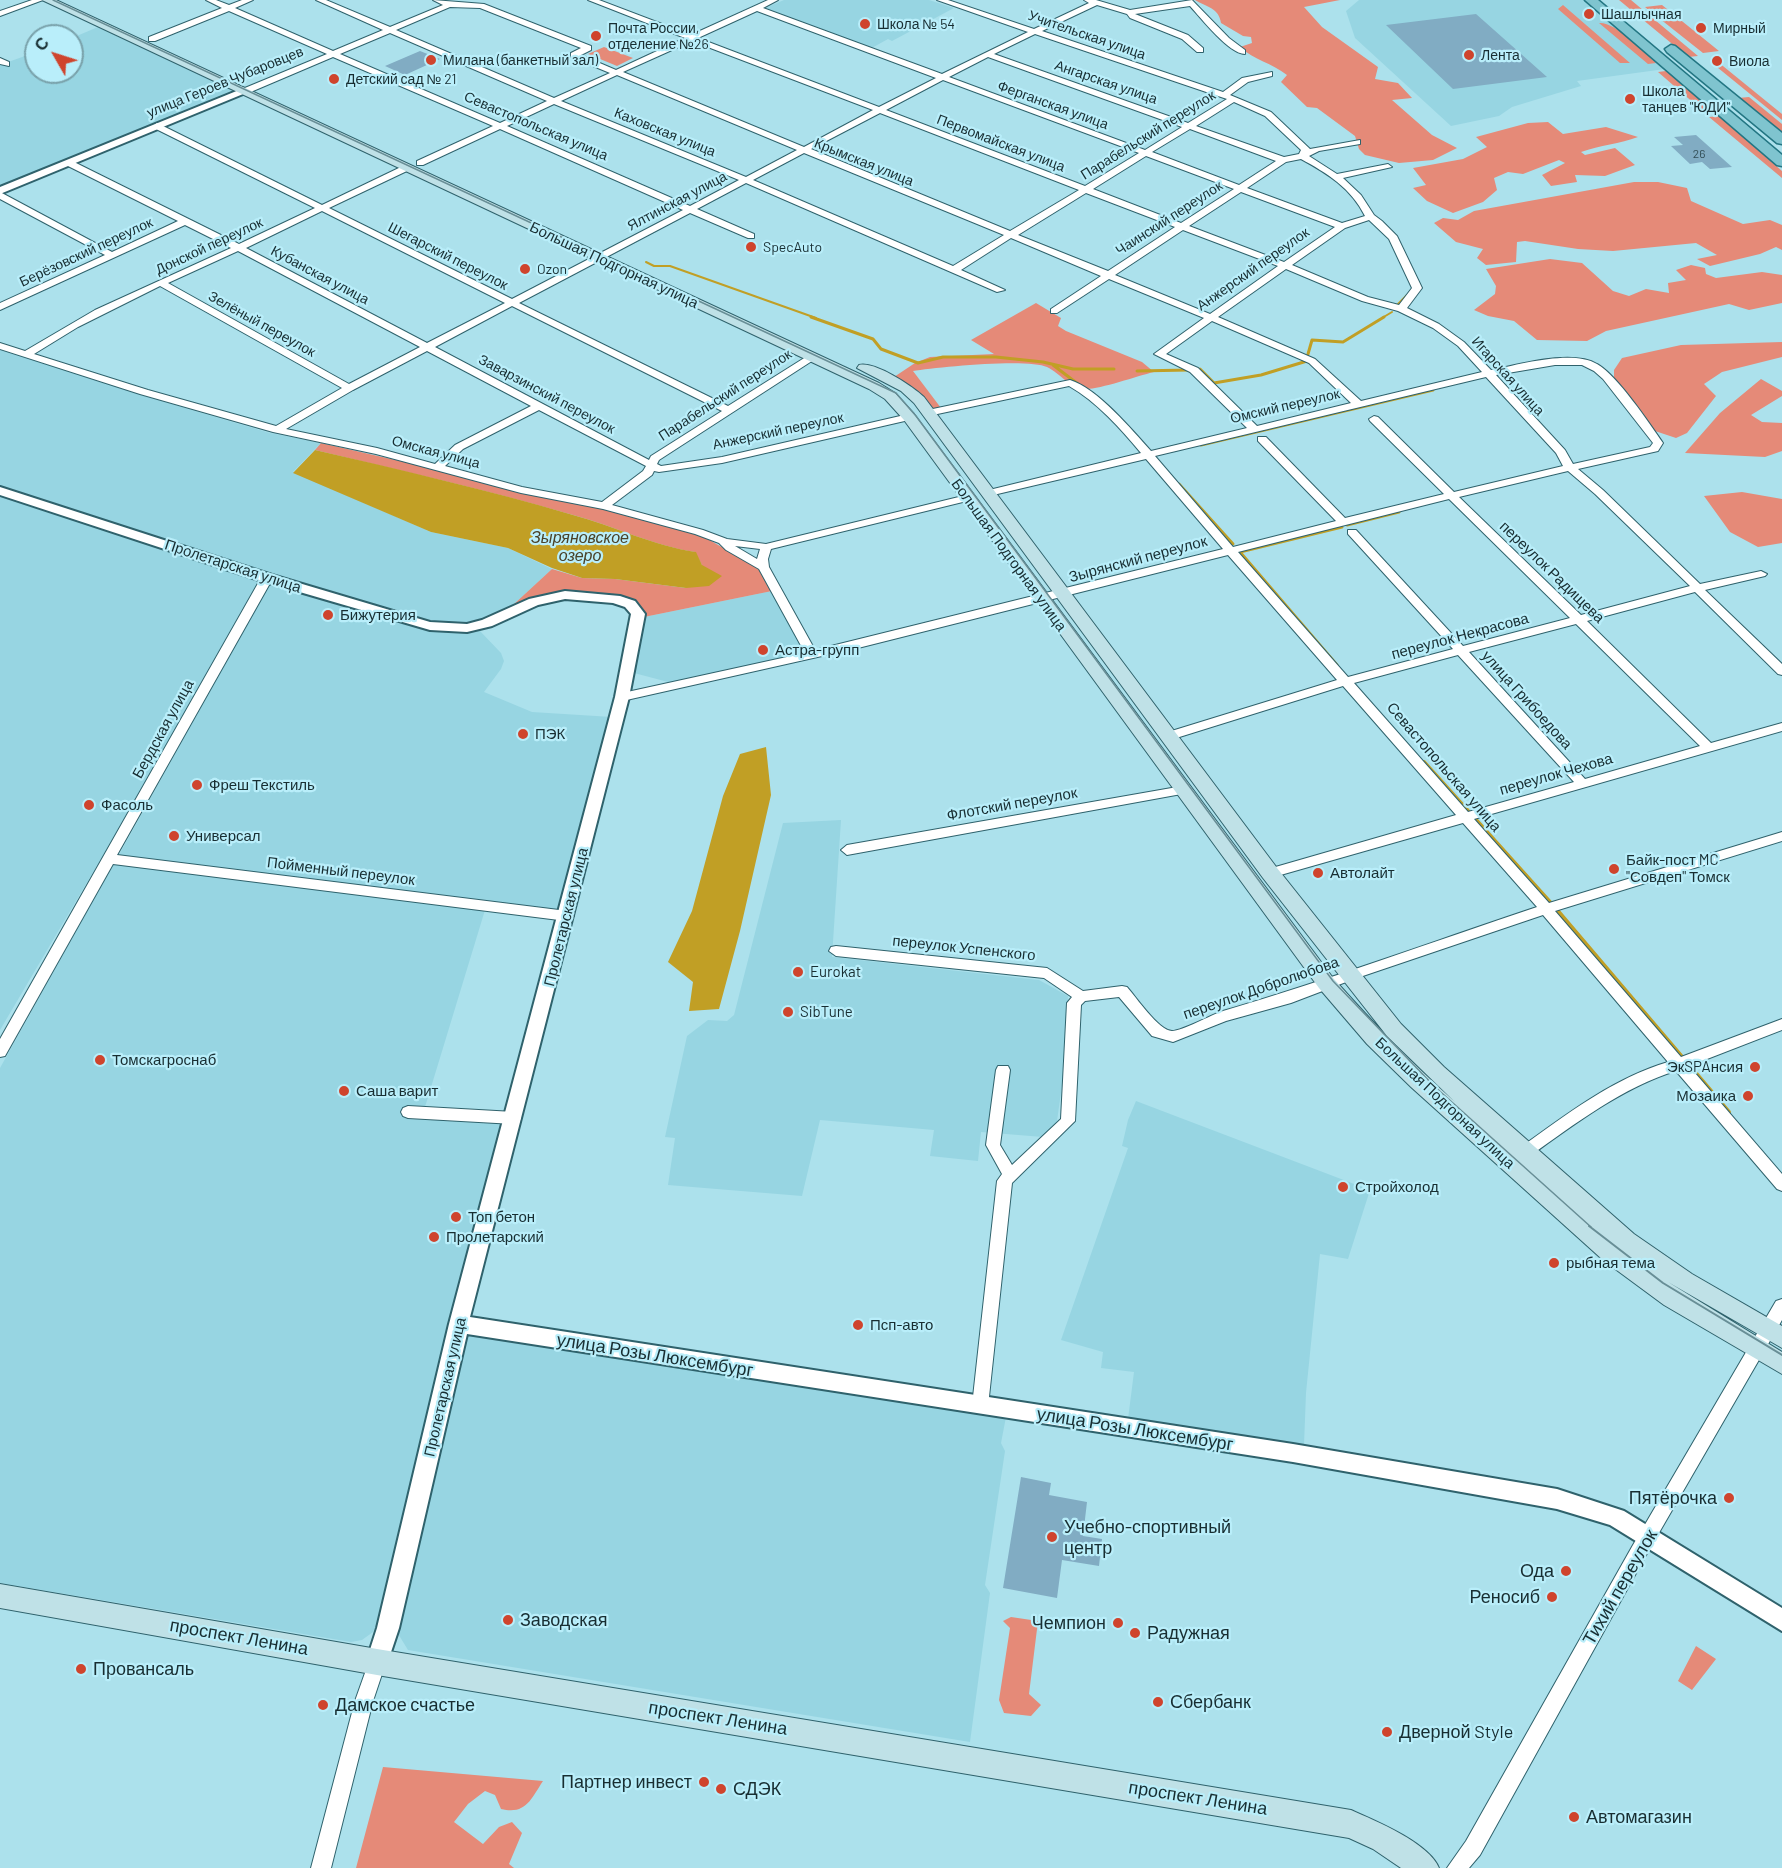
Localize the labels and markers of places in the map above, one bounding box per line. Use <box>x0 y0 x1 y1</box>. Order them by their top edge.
place label: Шашлычная <box>1601 6 1681 22</box>
marker: Шашлычная <box>1582 7 1596 21</box>
place label: Школа № 54 <box>877 16 955 32</box>
marker: Школа № 54 <box>858 17 872 31</box>
place label: Почта России, отделение №26 <box>608 20 709 52</box>
place label: Мирный <box>1713 20 1766 36</box>
marker: Мирный <box>1694 21 1708 35</box>
marker: Почта России, отделение №26 <box>589 29 603 43</box>
place label: Лента <box>1481 47 1520 63</box>
marker: Лента <box>1462 48 1476 62</box>
place label: Милана (банкетный зал) <box>443 52 598 68</box>
marker: Милана (банкетный зал) <box>424 53 438 67</box>
place label: Виола <box>1729 53 1770 69</box>
marker: Виола <box>1710 54 1724 68</box>
place label: Детский сад № 21 <box>346 71 456 87</box>
marker: Детский сад № 21 <box>327 72 341 86</box>
place label: Школа танцев "ЮДИ" <box>1642 83 1730 116</box>
marker: Школа танцев "ЮДИ" <box>1623 92 1637 106</box>
place label: SpecAuto <box>763 239 822 255</box>
marker: SpecAuto <box>744 240 758 254</box>
place label: Ozon <box>537 261 567 277</box>
marker: Ozon <box>518 262 532 276</box>
place label: Бижутерия <box>340 606 416 624</box>
marker: Бижутерия <box>321 608 335 622</box>
place label: Астра-групп <box>775 641 859 659</box>
marker: Астра-групп <box>756 643 770 657</box>
place label: ПЭК <box>535 725 565 743</box>
marker: ПЭК <box>516 727 530 741</box>
place label: Фреш Текстиль <box>209 776 315 794</box>
marker: Фреш Текстиль <box>190 778 204 792</box>
place label: Фасоль <box>101 796 153 814</box>
marker: Фасоль <box>82 798 96 812</box>
place label: Универсал <box>186 827 261 845</box>
marker: Универсал <box>167 829 181 843</box>
place label: Байк-пост MC "Совдеп" Томск <box>1626 851 1730 886</box>
marker: Байк-пост MC "Совдеп" Томск <box>1607 862 1621 876</box>
place label: Автолайт <box>1330 864 1395 882</box>
marker: Автолайт <box>1311 866 1325 880</box>
place label: Eurokat <box>810 963 861 981</box>
marker: Eurokat <box>791 965 805 979</box>
place label: SibTune <box>800 1003 853 1021</box>
marker: SibTune <box>781 1005 795 1019</box>
place label: Томскагроснаб <box>112 1051 216 1069</box>
marker: Томскагроснаб <box>93 1053 107 1067</box>
place label: ЭкSPAнсия <box>1667 1058 1743 1076</box>
marker: ЭкSPAнсия <box>1748 1060 1762 1074</box>
place label: Саша варит <box>356 1082 438 1100</box>
marker: Саша варит <box>337 1084 351 1098</box>
place label: Мозаика <box>1676 1087 1736 1105</box>
marker: Мозаика <box>1741 1089 1755 1103</box>
place label: Стройхолод <box>1355 1178 1439 1196</box>
marker: Стройхолод <box>1336 1180 1350 1194</box>
place label: Топ бетон <box>468 1208 535 1226</box>
marker: Топ бетон <box>449 1210 463 1224</box>
place label: Пролетарский <box>446 1228 544 1246</box>
marker: Пролетарский <box>427 1230 441 1244</box>
place label: рыбная тема <box>1566 1254 1655 1272</box>
marker: рыбная тема <box>1547 1256 1561 1270</box>
place label: Псп-авто <box>870 1316 933 1334</box>
marker: Псп-авто <box>851 1318 865 1332</box>
place label: Пятёрочка <box>1629 1487 1717 1509</box>
marker: Пятёрочка <box>1722 1491 1736 1505</box>
place label: Учебно-спортивный центр <box>1064 1516 1231 1558</box>
marker: Учебно-спортивный центр <box>1045 1530 1059 1544</box>
place label: Ода <box>1520 1560 1554 1582</box>
marker: Ода <box>1559 1564 1573 1578</box>
place label: Реносиб <box>1469 1586 1540 1608</box>
marker: Реносиб <box>1545 1590 1559 1604</box>
place label: Заводская <box>520 1609 607 1631</box>
place label: Чемпион <box>1032 1612 1106 1634</box>
marker: Заводская <box>501 1613 515 1627</box>
marker: Чемпион <box>1111 1616 1125 1630</box>
place label: Радужная <box>1147 1622 1230 1644</box>
marker: Радужная <box>1128 1626 1142 1640</box>
place label: Провансаль <box>93 1658 194 1680</box>
marker: Провансаль <box>74 1662 88 1676</box>
place label: Сбербанк <box>1170 1691 1251 1713</box>
place label: Дамское счастье <box>335 1694 475 1716</box>
marker: Сбербанк <box>1151 1695 1165 1709</box>
marker: Дамское счастье <box>316 1698 330 1712</box>
place label: Дверной Style <box>1399 1721 1513 1743</box>
marker: Дверной Style <box>1380 1725 1394 1739</box>
place label: Партнер инвест <box>561 1771 692 1793</box>
marker: Партнер инвест <box>697 1775 711 1789</box>
place label: СДЭК <box>733 1778 781 1800</box>
marker: СДЭК <box>714 1782 728 1796</box>
place label: Автомагазин <box>1586 1806 1692 1828</box>
marker: Автомагазин <box>1567 1810 1581 1824</box>

